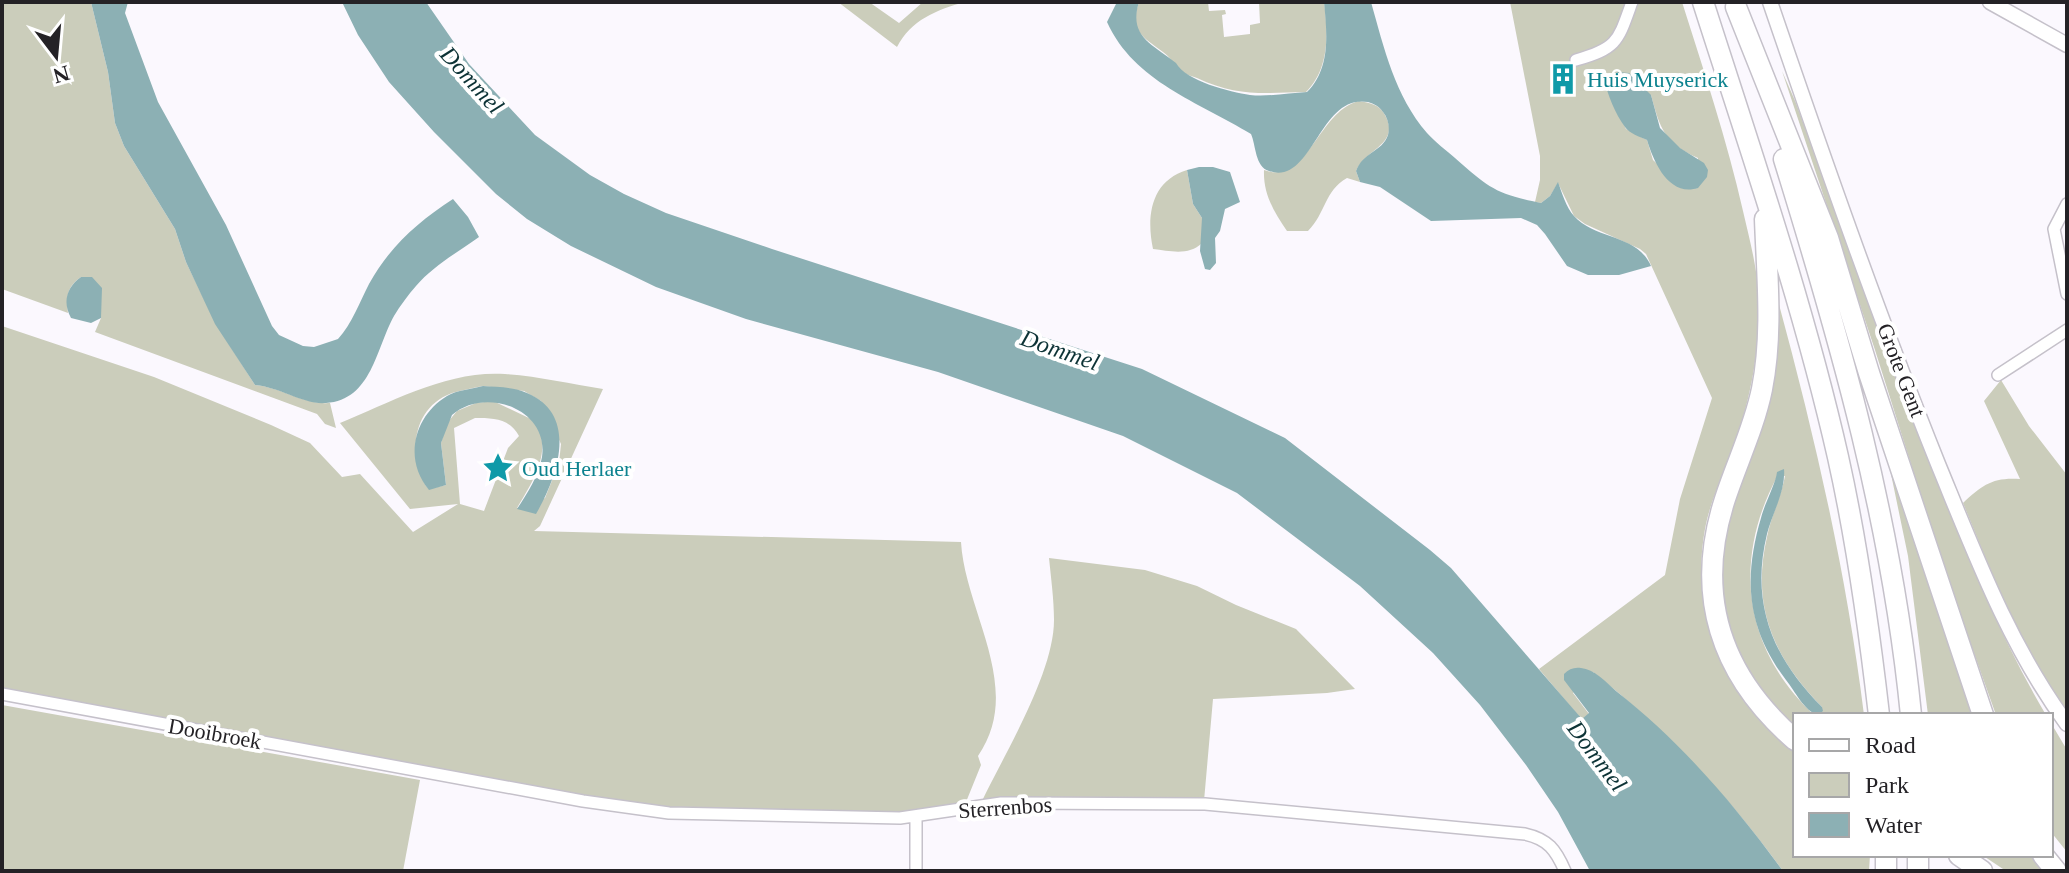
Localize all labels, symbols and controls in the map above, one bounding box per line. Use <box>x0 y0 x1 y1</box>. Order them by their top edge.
north arrow <box>16 16 96 96</box>
water label: Dommel <box>434 40 509 119</box>
text: N <box>50 61 72 89</box>
building icon: Huis Muyserick <box>1546 62 1580 96</box>
place label: Huis Muyserick <box>1587 67 1728 92</box>
street label: Grote Gent <box>1872 320 1931 421</box>
water label: Dommel <box>1016 324 1103 376</box>
place icon: Oud Herlaer <box>481 451 515 485</box>
place label: Oud Herlaer <box>522 456 632 481</box>
street label: Dooibroek <box>166 713 263 754</box>
legend <box>1793 713 2053 857</box>
water label: Dommel <box>1562 715 1632 797</box>
text: Road <box>1865 732 1916 758</box>
text: Park <box>1865 772 1909 798</box>
street label: Sterrenbos <box>957 792 1053 823</box>
text: Water <box>1865 812 1922 838</box>

